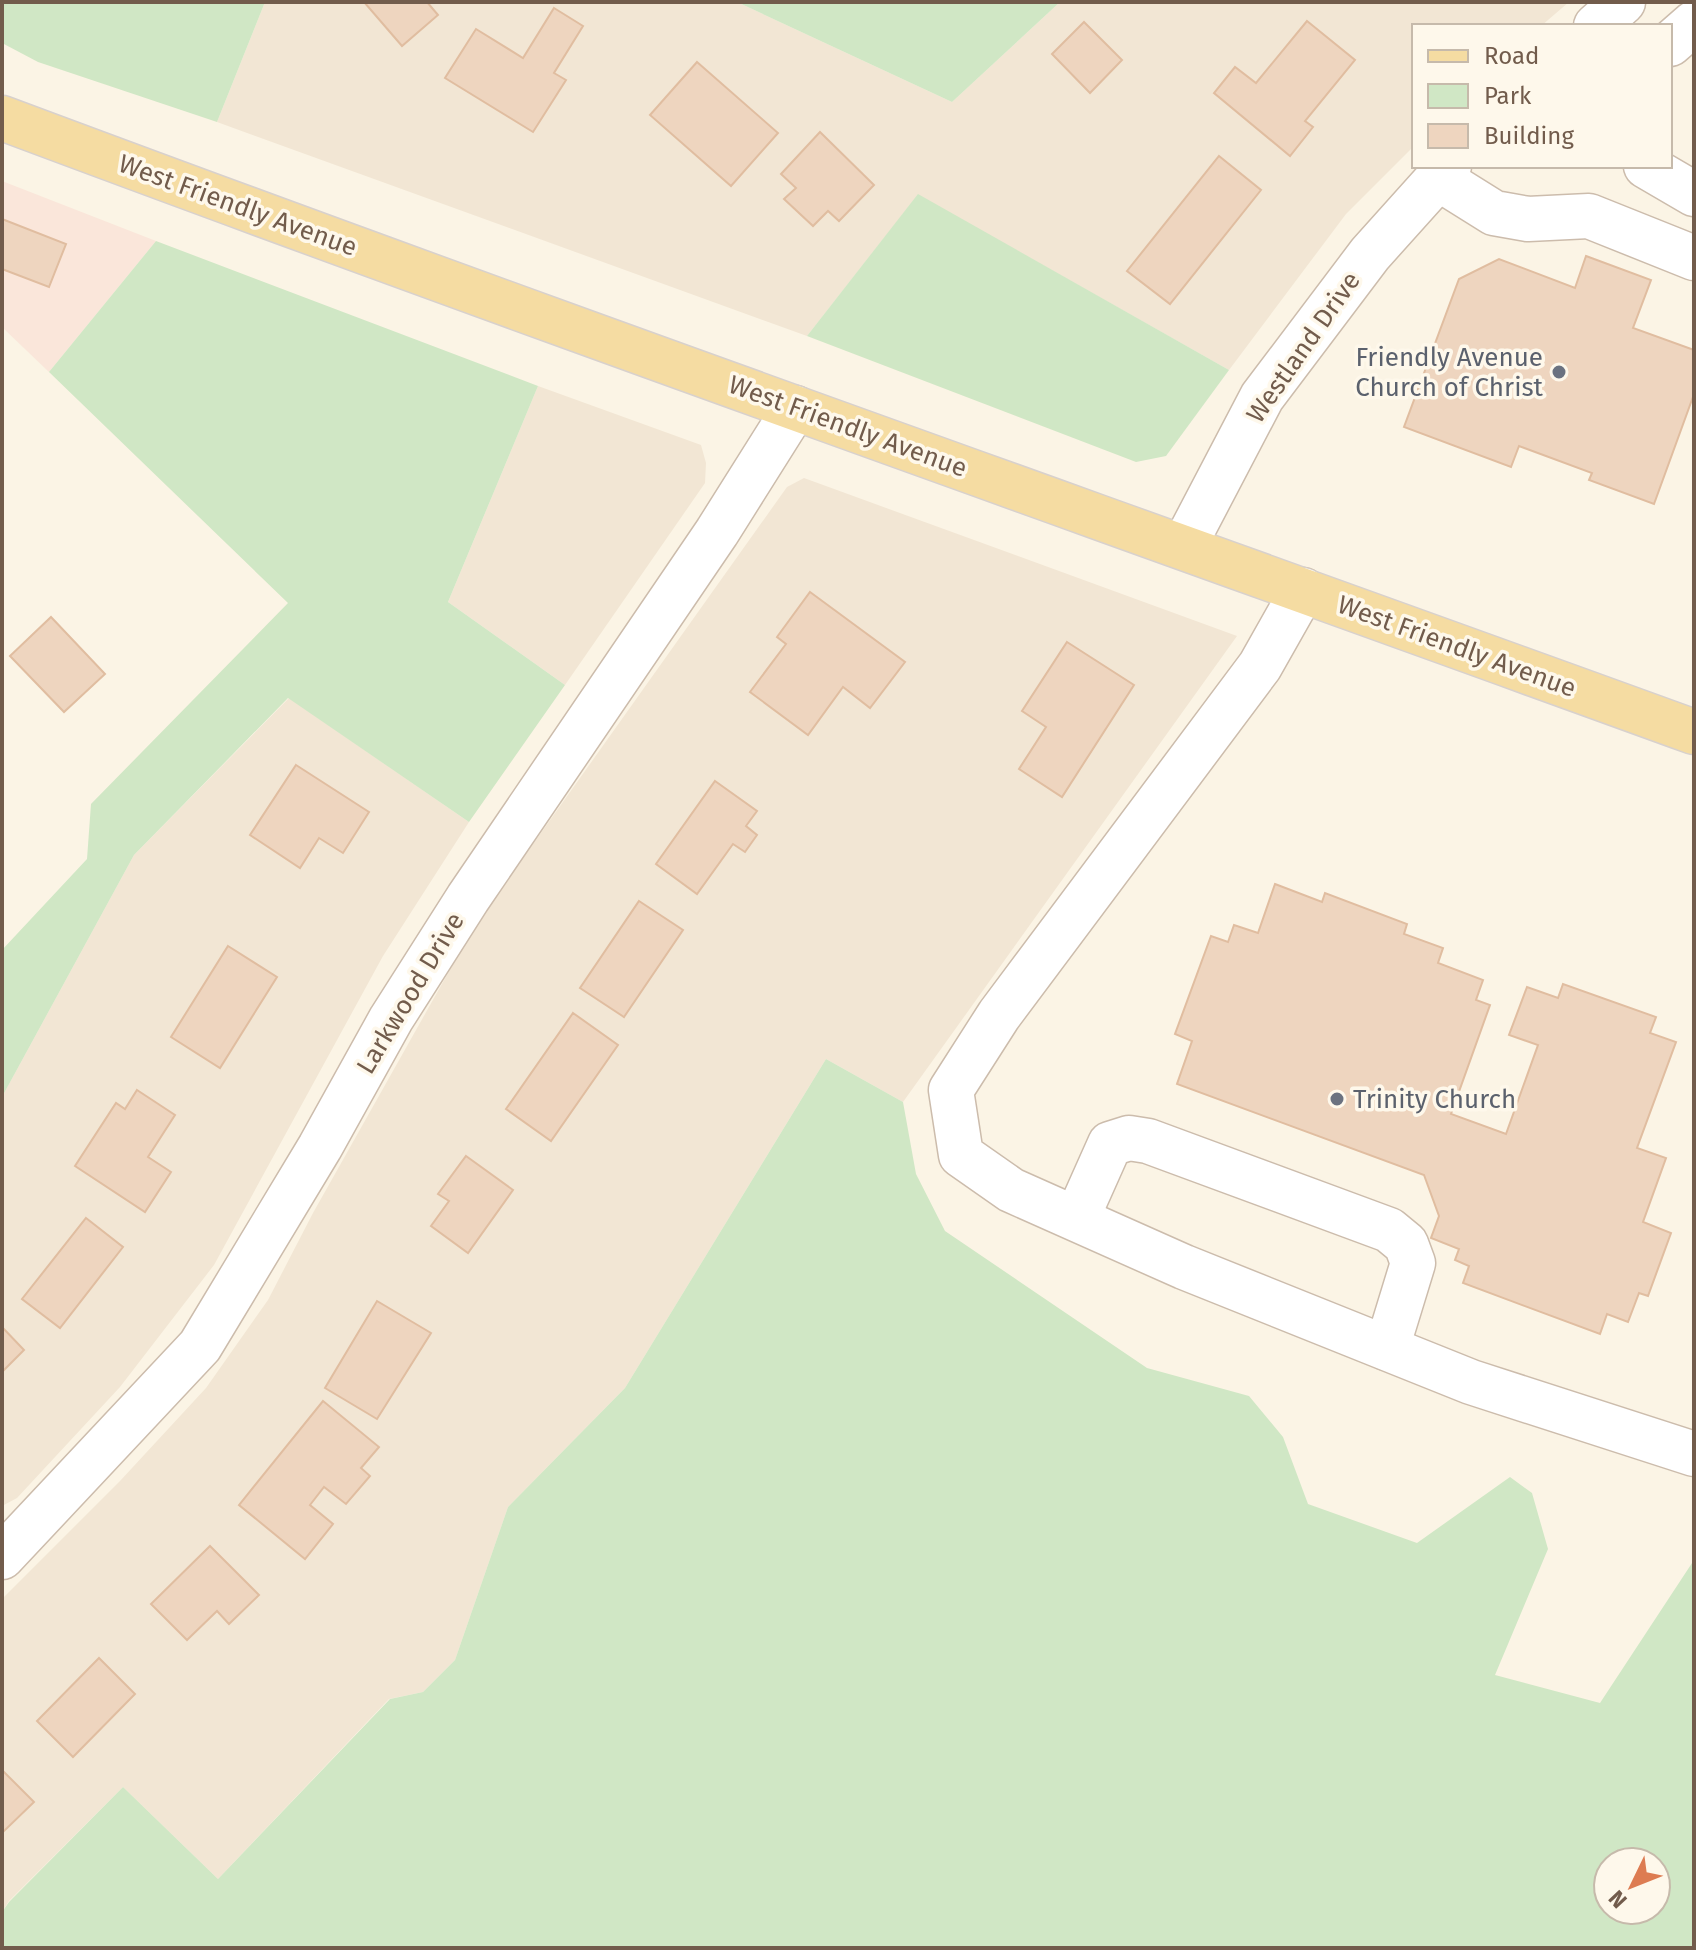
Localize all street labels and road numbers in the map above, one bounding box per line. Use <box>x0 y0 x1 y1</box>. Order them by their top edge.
street label: West Friendly Avenue <box>114 148 361 263</box>
street label: Westland Drive <box>1240 266 1367 429</box>
street label: West Friendly Avenue <box>724 369 971 484</box>
street label: West Friendly Avenue <box>1333 589 1580 704</box>
street label: Larkwood Drive <box>350 907 471 1080</box>

